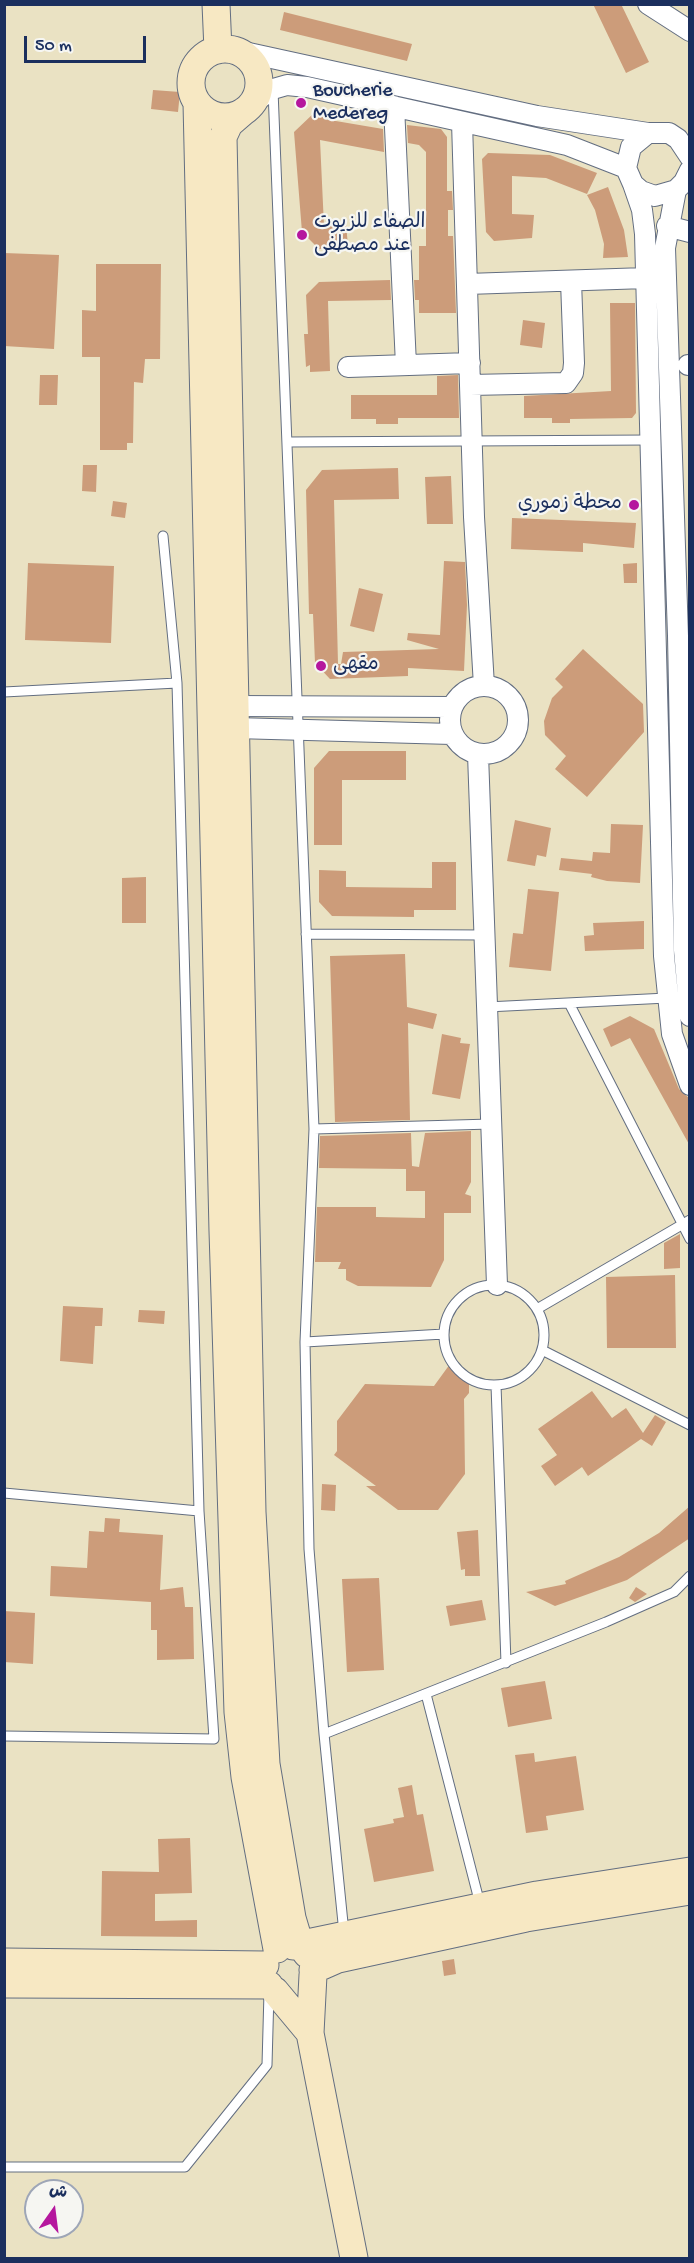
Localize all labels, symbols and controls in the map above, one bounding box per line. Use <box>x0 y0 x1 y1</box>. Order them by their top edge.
scale bar <box>27 24 148 62</box>
text: 50 m <box>35 36 72 57</box>
place label: Boucherie Medereg <box>313 80 393 127</box>
marker: Boucherie Medereg <box>294 96 308 110</box>
place label: الصفاء للزيوت عند مصطفى <box>314 212 425 259</box>
marker: الصفاء للزيوت عند مصطفى <box>295 228 309 242</box>
place label: محطة زموري <box>518 493 622 517</box>
marker: محطة زموري <box>627 498 641 512</box>
place label: مقهى <box>333 654 379 678</box>
marker: مقهى <box>314 659 328 673</box>
north arrow <box>24 2179 84 2239</box>
text: ش <box>47 2182 69 2204</box>

